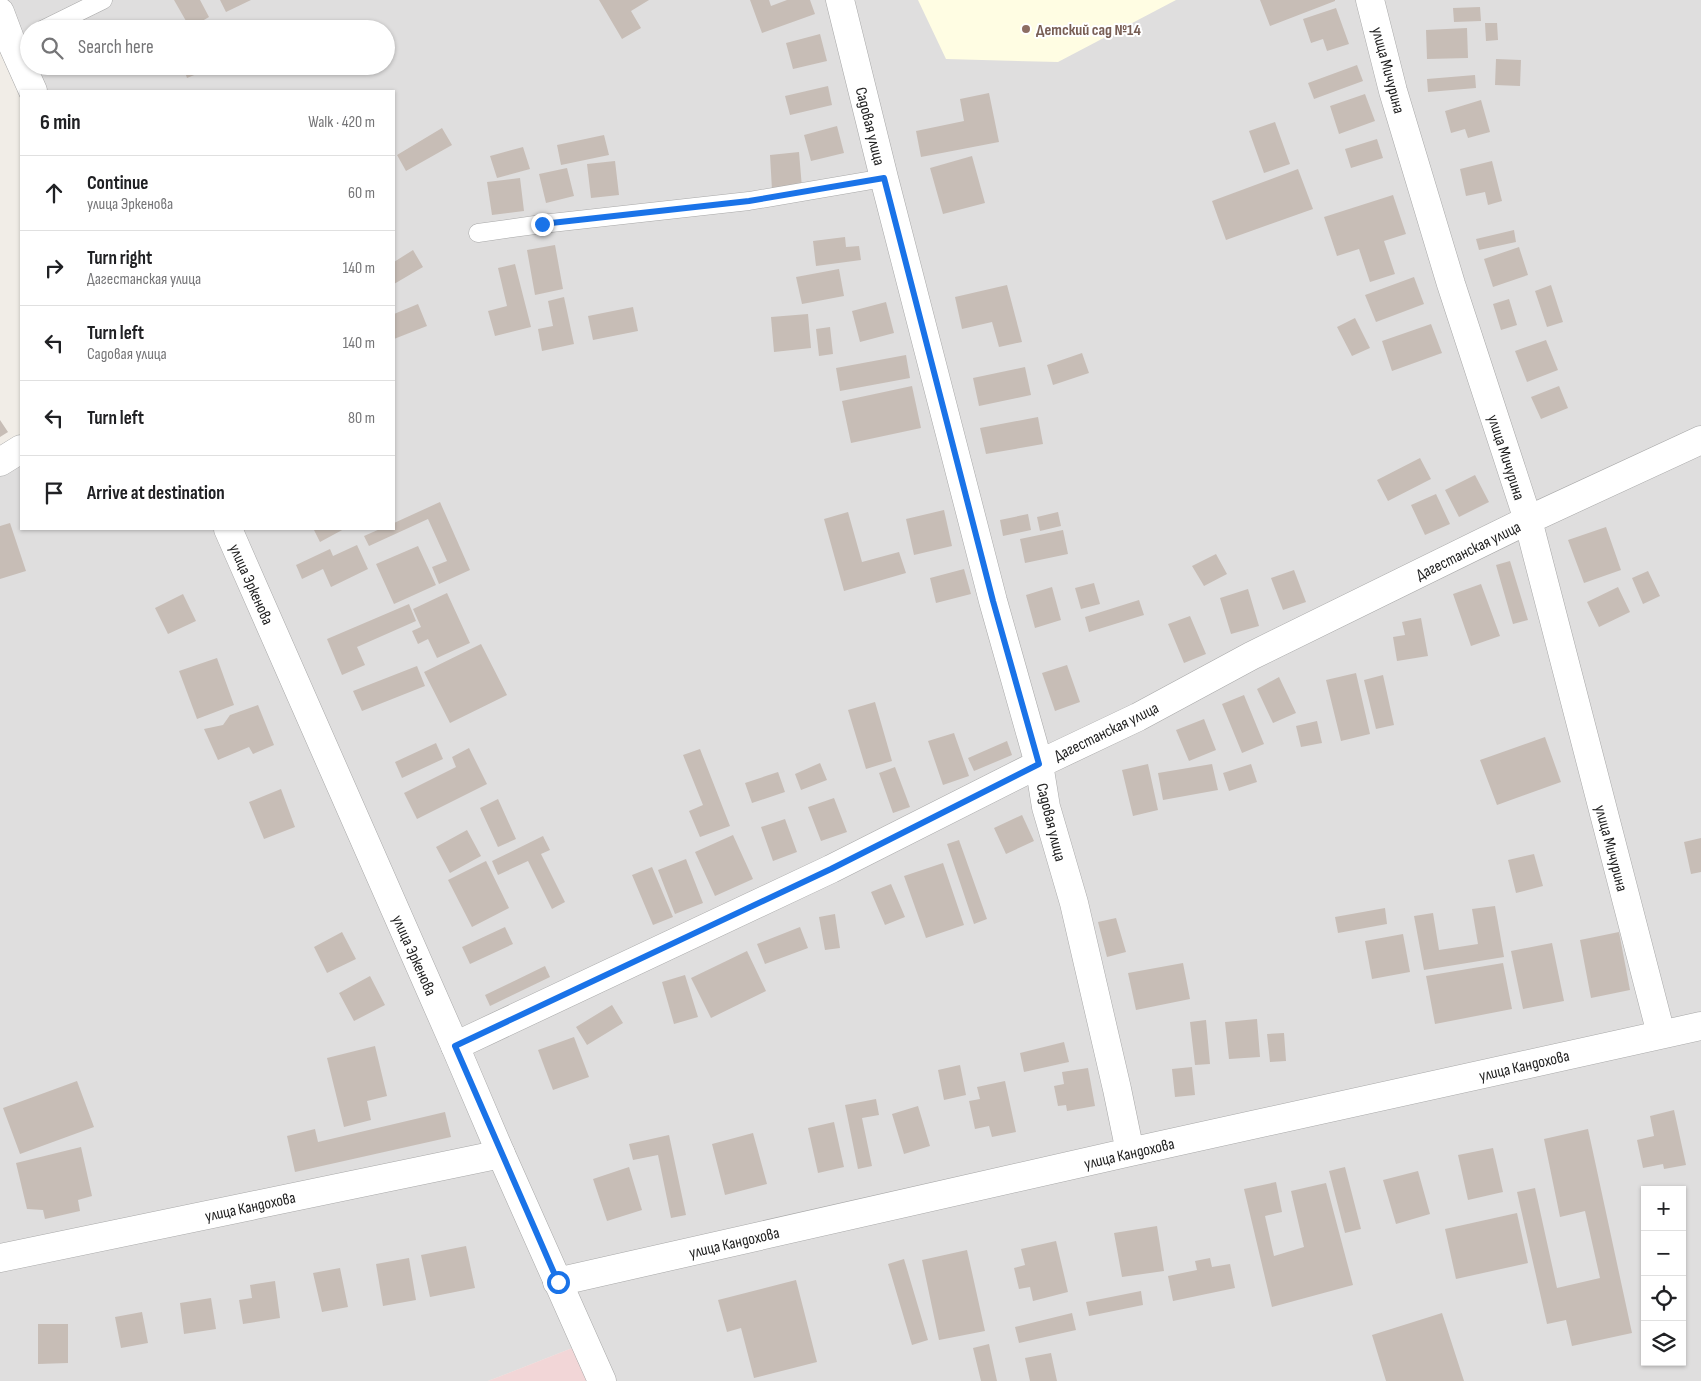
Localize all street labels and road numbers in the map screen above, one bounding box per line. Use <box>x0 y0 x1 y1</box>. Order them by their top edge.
street label: улица Мичурина <box>1367 25 1408 116</box>
street label: Садовая улица <box>851 85 888 167</box>
street label: улица Мичурина <box>1483 412 1528 503</box>
street label: Дагестанская улица <box>1413 518 1524 585</box>
street label: улица Эркенова <box>224 541 277 628</box>
street label: Дагестанская улица <box>1051 699 1162 766</box>
street label: Садовая улица <box>1032 781 1069 863</box>
street label: улица Мичурина <box>1590 803 1631 894</box>
street label: улица Эркенова <box>387 912 440 999</box>
street label: улица Кандохова <box>1477 1047 1571 1086</box>
street label: улица Кандохова <box>1082 1135 1176 1174</box>
street label: улица Кандохова <box>203 1189 297 1226</box>
street label: улица Кандохова <box>687 1224 781 1263</box>

